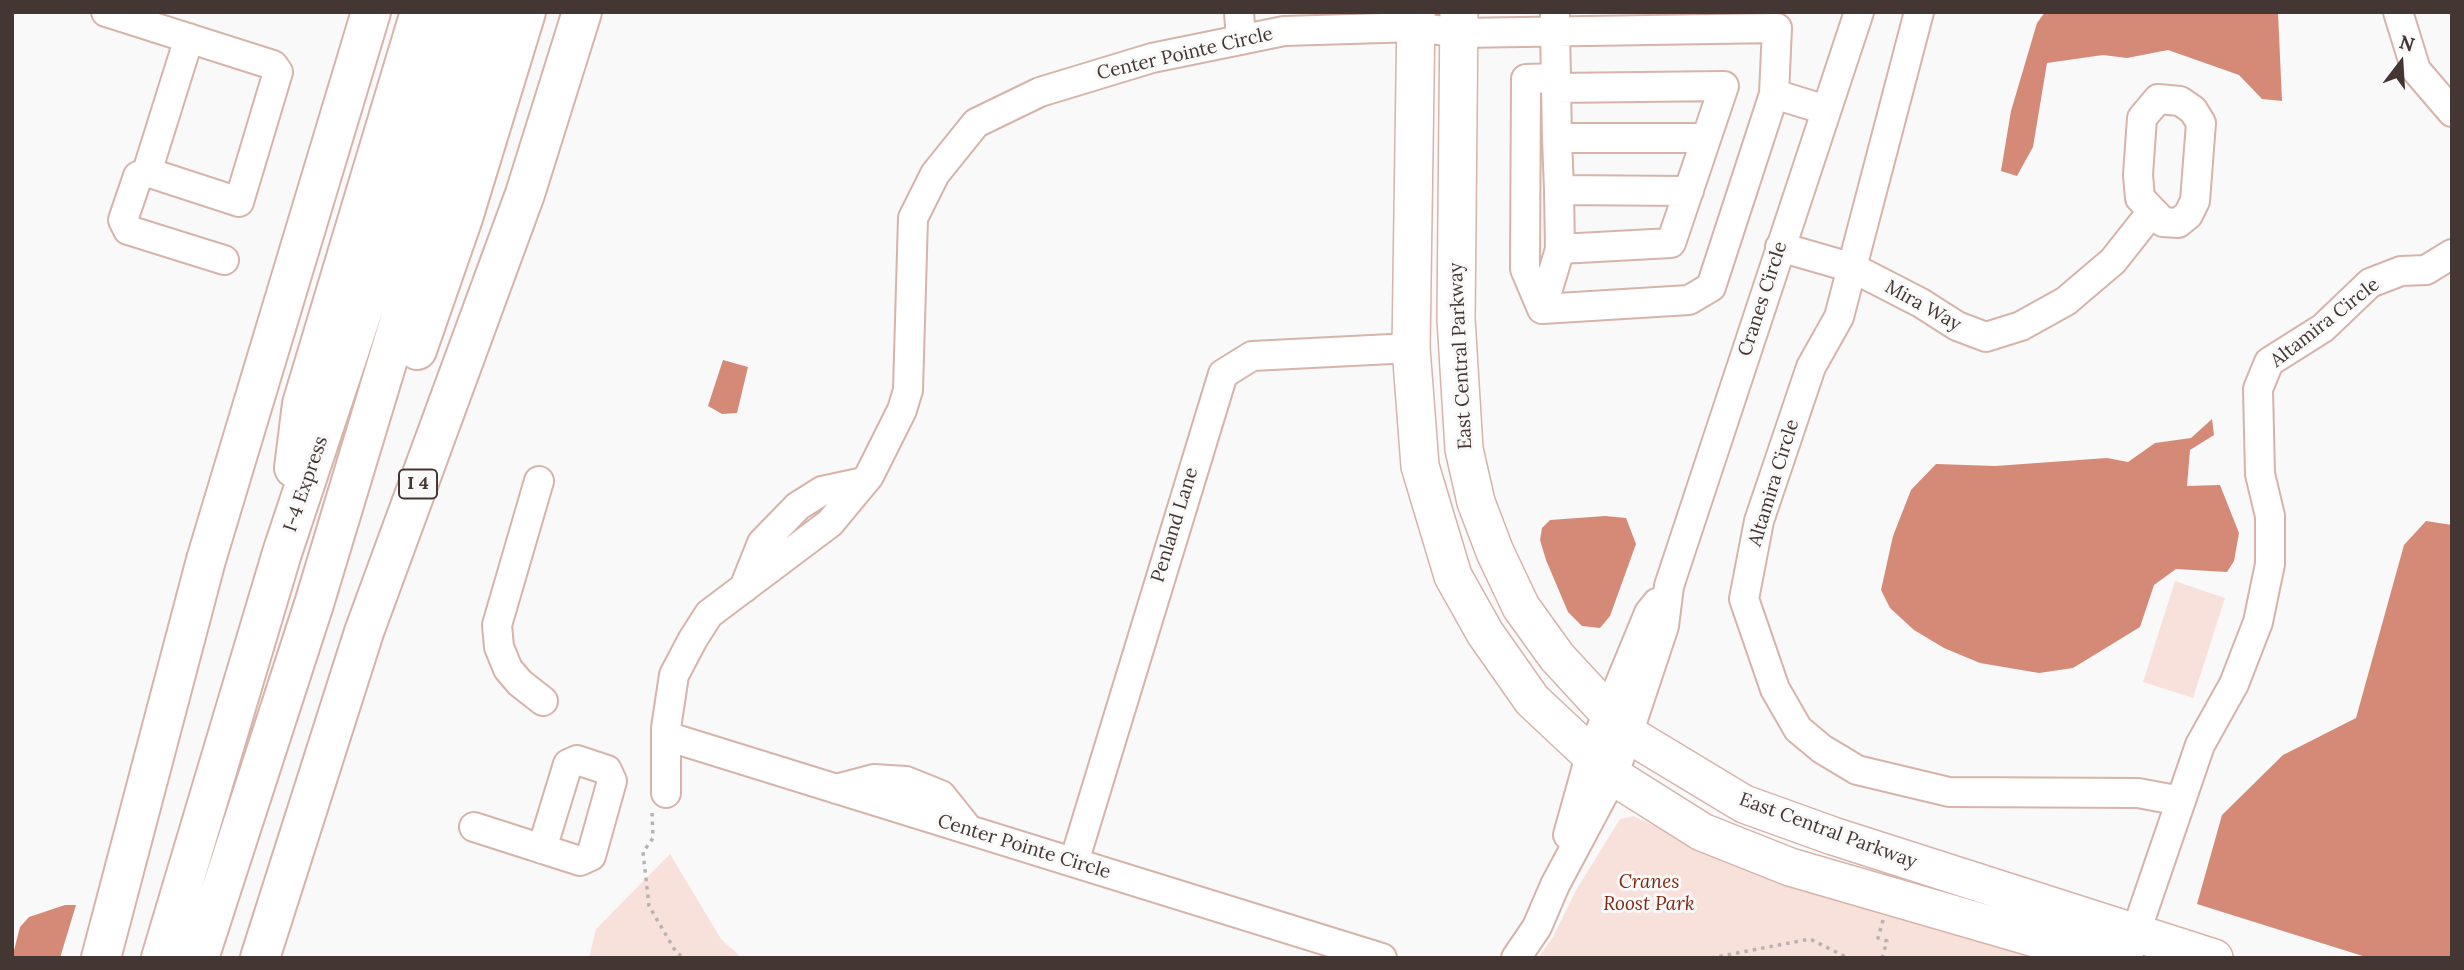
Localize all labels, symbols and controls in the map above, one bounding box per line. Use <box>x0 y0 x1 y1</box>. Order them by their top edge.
street label: Center Pointe Circle <box>1095 23 1275 85</box>
north arrow <box>2366 28 2436 98</box>
text: N <box>2397 29 2418 57</box>
street label: Cranes Circle <box>1734 239 1792 359</box>
street label: East Central Parkway <box>1445 262 1477 450</box>
street label: Altamira Circle <box>2266 273 2384 373</box>
street label: Mira Way <box>1881 276 1965 336</box>
street label: Altamira Circle <box>1744 417 1804 549</box>
street label: I-4 Express <box>279 433 333 535</box>
street label: Penland Lane <box>1147 465 1203 585</box>
road number: I 4 <box>399 470 437 498</box>
street label: East Central Parkway <box>1736 788 1920 874</box>
street label: Center Pointe Circle <box>935 810 1113 884</box>
park label: Cranes Roost Park <box>1603 872 1695 916</box>

